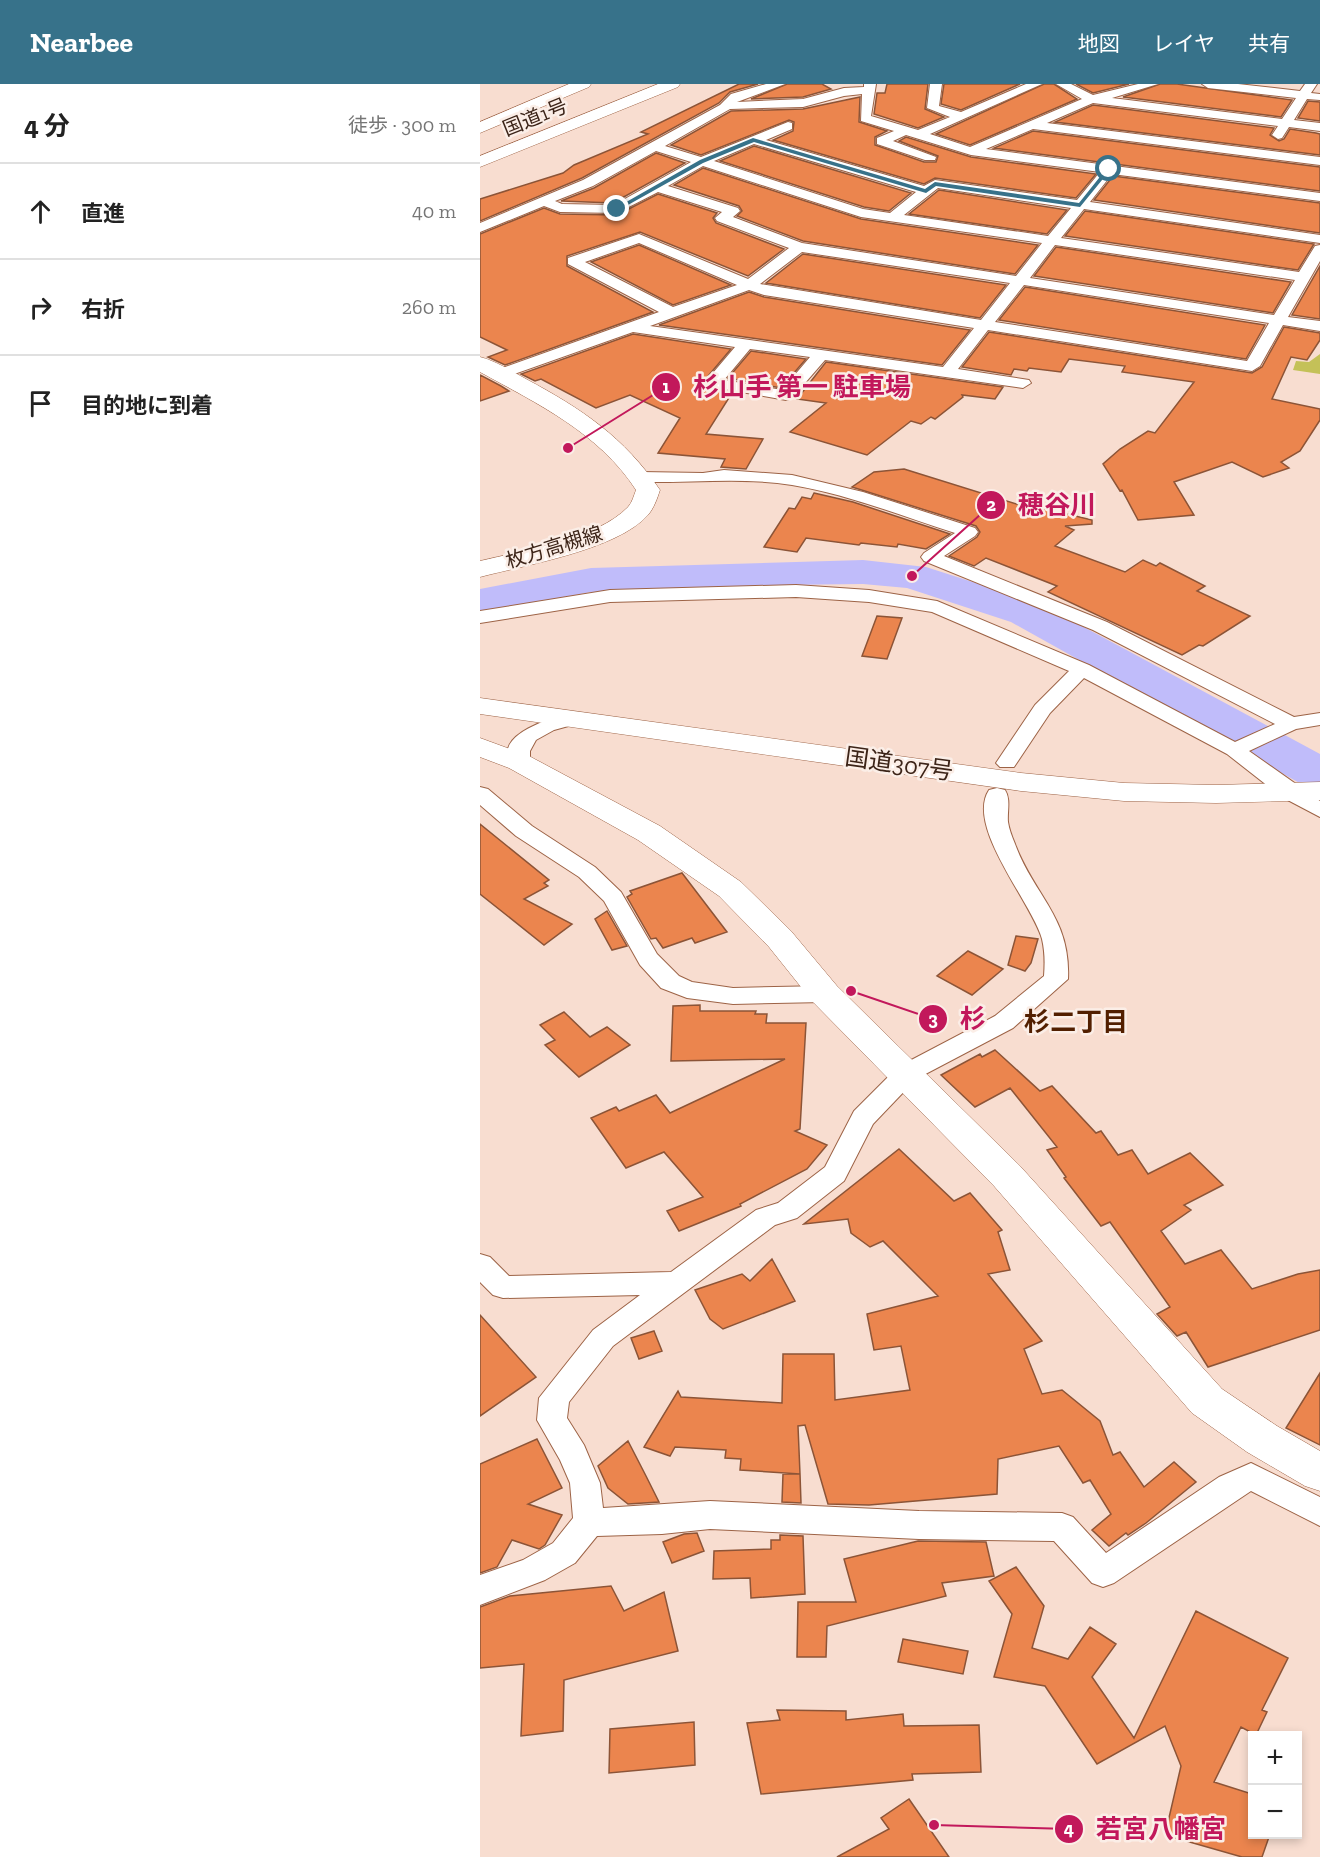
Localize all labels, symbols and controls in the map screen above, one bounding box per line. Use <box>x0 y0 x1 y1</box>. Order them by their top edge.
text: Nearbee <box>30 26 133 59</box>
text: 地図 <box>1078 31 1120 56</box>
text: レイヤ <box>1153 31 1215 56</box>
text: 共有 <box>1248 31 1290 56</box>
street label: 国道1号 <box>499 93 571 141</box>
text: 4 分 <box>24 110 70 142</box>
text: 徒歩 · 300 m <box>348 113 456 137</box>
route start <box>1095 155 1121 181</box>
icon: ahead <box>24 195 57 228</box>
route end <box>603 195 629 221</box>
text: 40 m <box>412 199 456 223</box>
text: 直進 <box>81 200 125 227</box>
icon: right <box>24 291 57 324</box>
text: 260 m <box>402 295 456 319</box>
text: 右折 <box>81 296 125 323</box>
callout: 杉山手 第一 駐車場 <box>651 365 922 409</box>
text: 杉山手 第一 駐車場 <box>693 371 911 403</box>
text: 1 <box>662 376 670 398</box>
icon: arrive <box>24 387 57 420</box>
text: 目的地に到着 <box>81 392 213 419</box>
callout: 穂谷川 <box>976 483 1108 527</box>
text: 穂谷川 <box>1018 489 1096 521</box>
text: 2 <box>986 494 996 516</box>
street label: 枚方高槻線 <box>503 521 605 573</box>
street label: 国道307号 <box>843 742 955 785</box>
callout: 杉 <box>918 997 998 1041</box>
text: 杉 <box>960 1003 986 1035</box>
district label: 杉二丁目 <box>1024 1006 1128 1038</box>
text: 3 <box>928 1008 938 1030</box>
map controls <box>1248 1731 1302 1839</box>
button: + <box>1248 1731 1302 1785</box>
button: − <box>1248 1785 1302 1839</box>
callout: 若宮八幡宮 <box>1054 1807 1238 1851</box>
text: 若宮八幡宮 <box>1096 1813 1226 1845</box>
text: 4 <box>1064 1818 1074 1840</box>

